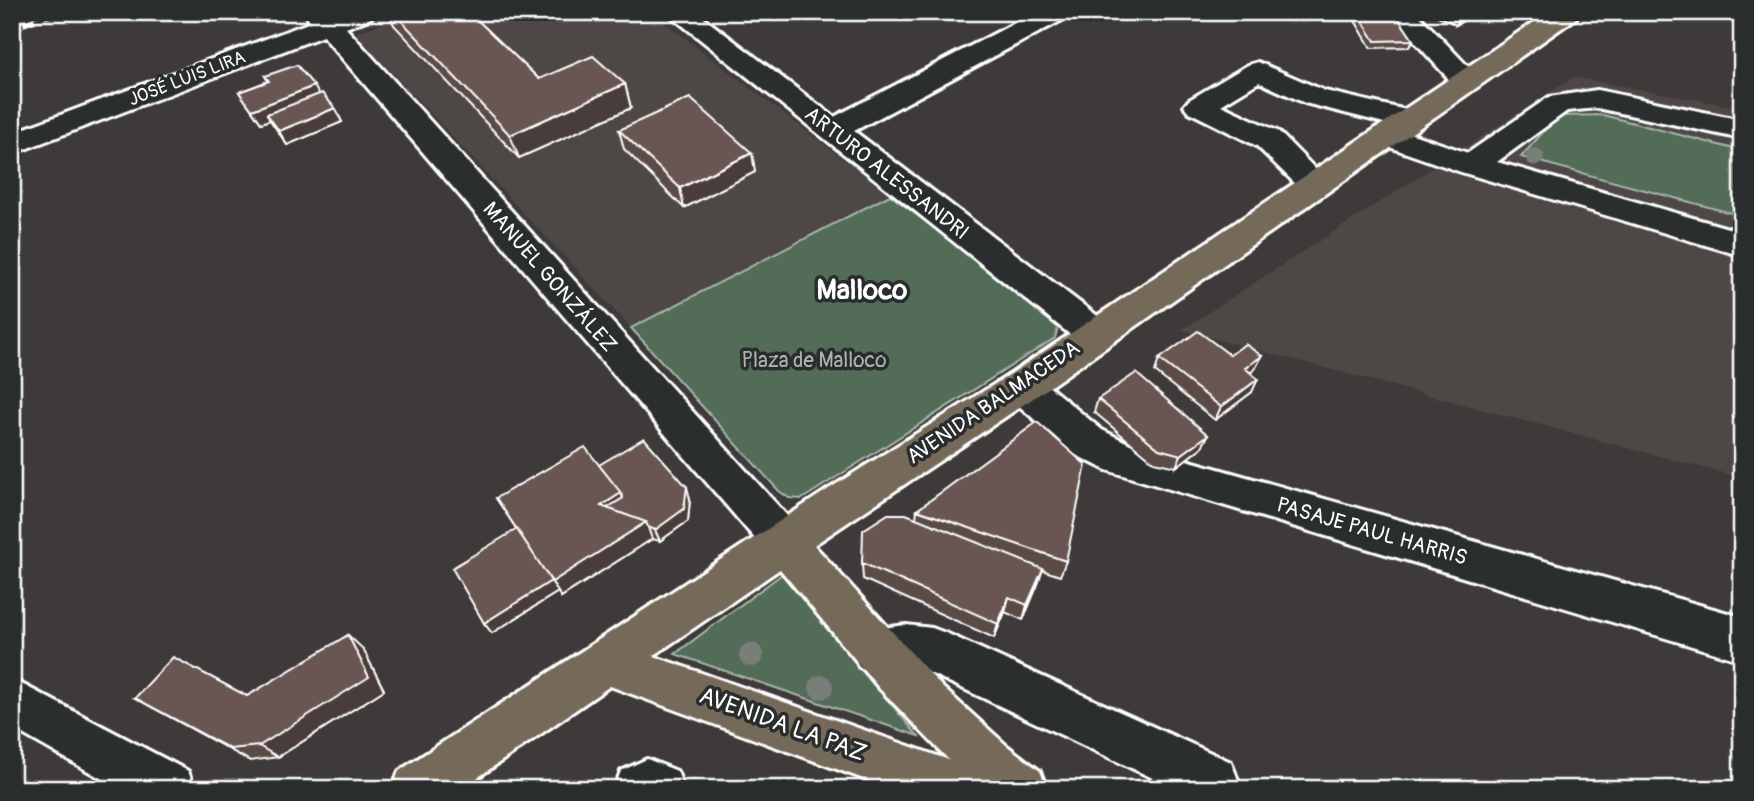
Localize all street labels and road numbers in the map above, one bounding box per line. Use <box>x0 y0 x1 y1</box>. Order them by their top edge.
street label: JOSÉ LUIS LIRA <box>125 46 249 111</box>
street label: ARTURO ALESSANDRI <box>799 101 974 246</box>
street label: MANUEL GONZÁLEZ <box>477 196 623 358</box>
street label: AVENIDA BALMACEDA <box>902 334 1085 470</box>
street label: PASAJE PAUL HARRIS <box>1273 491 1470 572</box>
street label: AVENIDA LA PAZ <box>695 681 870 768</box>

